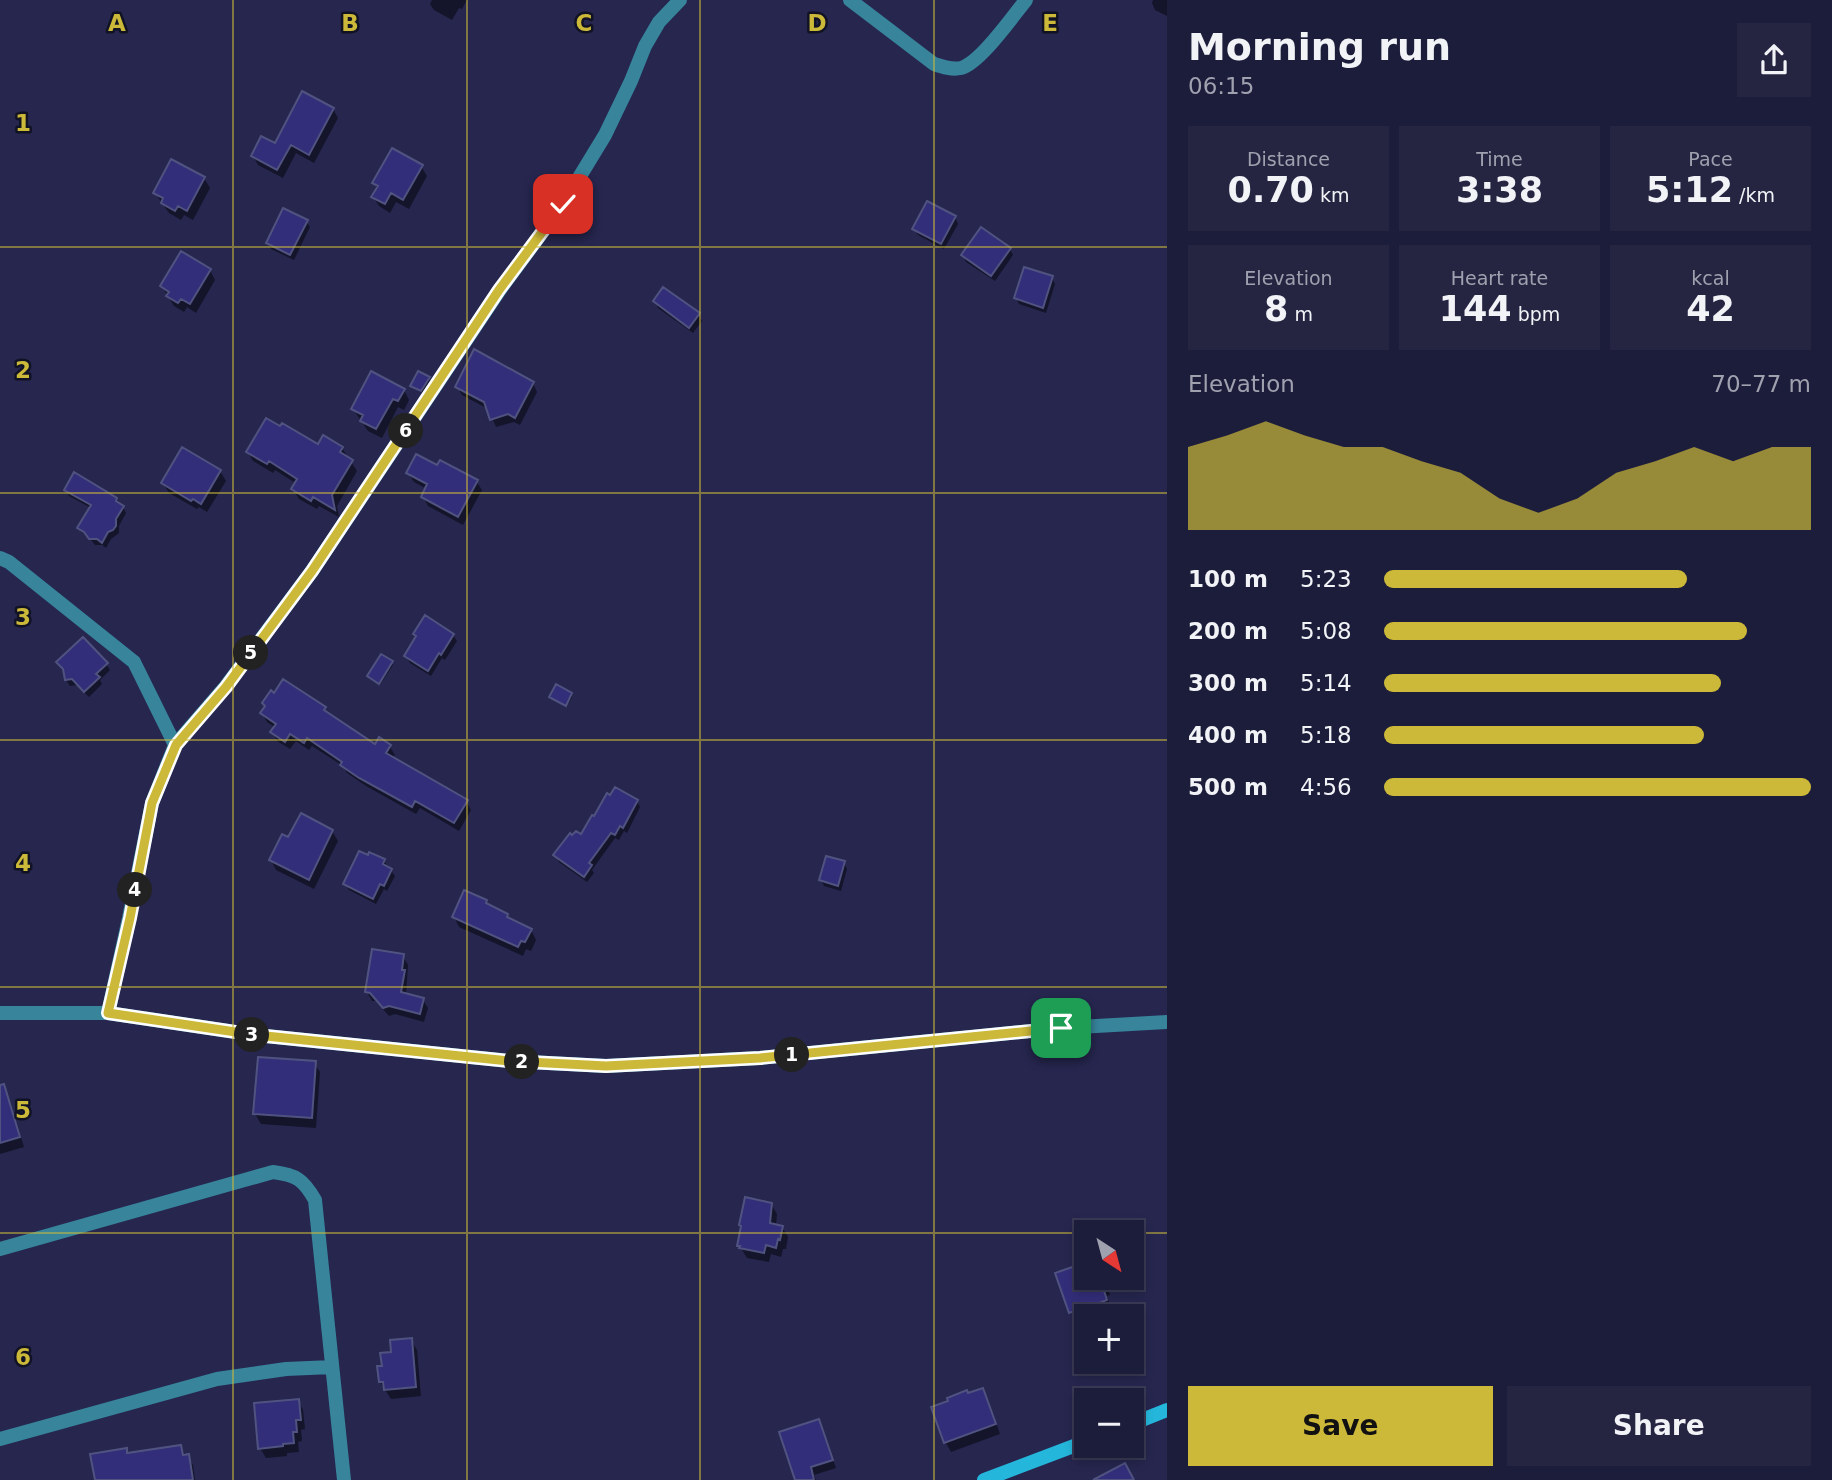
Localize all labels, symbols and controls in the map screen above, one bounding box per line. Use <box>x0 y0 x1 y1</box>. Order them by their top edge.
text: A <box>108 10 126 36</box>
text: B <box>341 10 359 36</box>
text: C <box>576 10 592 36</box>
text: D <box>807 10 827 36</box>
text: E <box>1042 10 1058 36</box>
button: share <box>1737 23 1811 97</box>
text: Morning run <box>1188 25 1451 69</box>
text: 06:15 <box>1188 73 1254 99</box>
text: 1 <box>15 110 31 136</box>
text: Distance <box>1247 148 1330 170</box>
text: Time <box>1476 148 1523 170</box>
text: Pace <box>1688 148 1733 170</box>
text: 0.70 <box>1228 170 1314 210</box>
text: 3:38 <box>1456 170 1543 210</box>
text: 5:12 <box>1646 170 1733 210</box>
pin <box>533 174 593 234</box>
text: km <box>1314 184 1349 206</box>
text: /km <box>1733 184 1775 206</box>
icon: check <box>544 185 582 223</box>
text: Elevation <box>1244 267 1333 289</box>
text: Heart rate <box>1451 267 1548 289</box>
text: kcal <box>1691 267 1730 289</box>
text: 8 <box>1264 289 1288 329</box>
text: 144 <box>1439 289 1512 329</box>
text: 42 <box>1686 289 1735 329</box>
text: m <box>1288 303 1313 325</box>
text: bpm <box>1512 303 1560 325</box>
text: 2 <box>15 357 31 383</box>
text: Elevation <box>1188 371 1295 397</box>
text: 70–77 m <box>1711 371 1811 397</box>
pin: 6 <box>388 414 424 448</box>
text: 6 <box>399 419 412 441</box>
text: 100 m <box>1188 566 1268 592</box>
text: 5:23 <box>1300 566 1352 592</box>
text: 3 <box>15 604 31 630</box>
text: 200 m <box>1188 618 1268 644</box>
text: 5:08 <box>1300 618 1352 644</box>
pin: 5 <box>233 636 268 670</box>
text: 5 <box>244 641 257 663</box>
text: 300 m <box>1188 670 1268 696</box>
text: 5:14 <box>1300 670 1352 696</box>
text: 400 m <box>1188 722 1268 748</box>
text: 5:18 <box>1300 722 1352 748</box>
text: 500 m <box>1188 774 1268 800</box>
text: 4:56 <box>1300 774 1352 800</box>
text: 4 <box>15 850 31 876</box>
pin: 4 <box>118 872 152 908</box>
text: 4 <box>128 878 141 900</box>
pin <box>1031 998 1091 1058</box>
icon: arrive <box>1042 1009 1080 1047</box>
pin: 3 <box>234 1018 270 1052</box>
text: 3 <box>245 1023 258 1045</box>
pin: 1 <box>774 1038 810 1072</box>
text: 1 <box>785 1043 798 1065</box>
pin: 2 <box>504 1044 540 1080</box>
text: 2 <box>515 1050 528 1072</box>
text: 5 <box>15 1097 31 1123</box>
north arrow <box>1074 1220 1144 1290</box>
map controls <box>1074 1220 1144 1458</box>
button: + <box>1074 1304 1144 1374</box>
text: 6 <box>15 1344 31 1370</box>
button: Save <box>1188 1386 1493 1466</box>
button: Share <box>1507 1386 1811 1466</box>
button: − <box>1074 1388 1144 1458</box>

